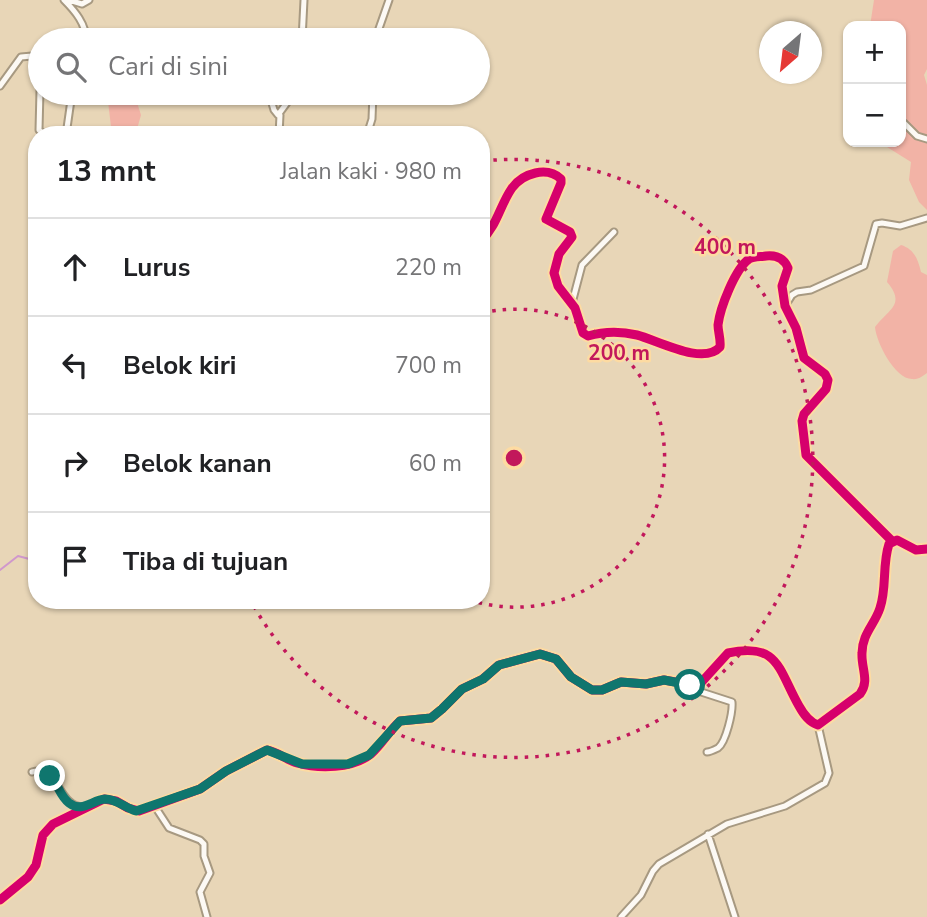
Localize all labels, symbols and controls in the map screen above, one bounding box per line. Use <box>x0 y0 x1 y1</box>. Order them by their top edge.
north arrow <box>759 21 822 84</box>
map controls <box>843 21 906 147</box>
button: + <box>843 21 906 84</box>
search box <box>28 28 490 105</box>
icon: search <box>52 48 90 86</box>
text: Cari di sini <box>108 49 228 84</box>
button: − <box>843 84 906 147</box>
text: 13 mnt <box>56 151 155 192</box>
text: Jalan kaki · 980 m <box>280 156 462 187</box>
text: 400 m <box>694 233 756 261</box>
icon: ahead <box>56 248 94 286</box>
text: Lurus <box>123 250 190 285</box>
text: 220 m <box>395 252 462 283</box>
text: 200 m <box>588 339 650 367</box>
icon: left <box>56 346 94 384</box>
text: Belok kiri <box>123 348 236 383</box>
text: 700 m <box>395 350 462 381</box>
icon: right <box>56 444 94 482</box>
text: Belok kanan <box>123 446 272 481</box>
centre of rings <box>502 446 526 470</box>
text: 60 m <box>409 448 462 479</box>
icon: arrive <box>56 542 94 580</box>
text: Tiba di tujuan <box>123 544 288 579</box>
route start <box>674 669 705 700</box>
route end <box>34 760 65 791</box>

